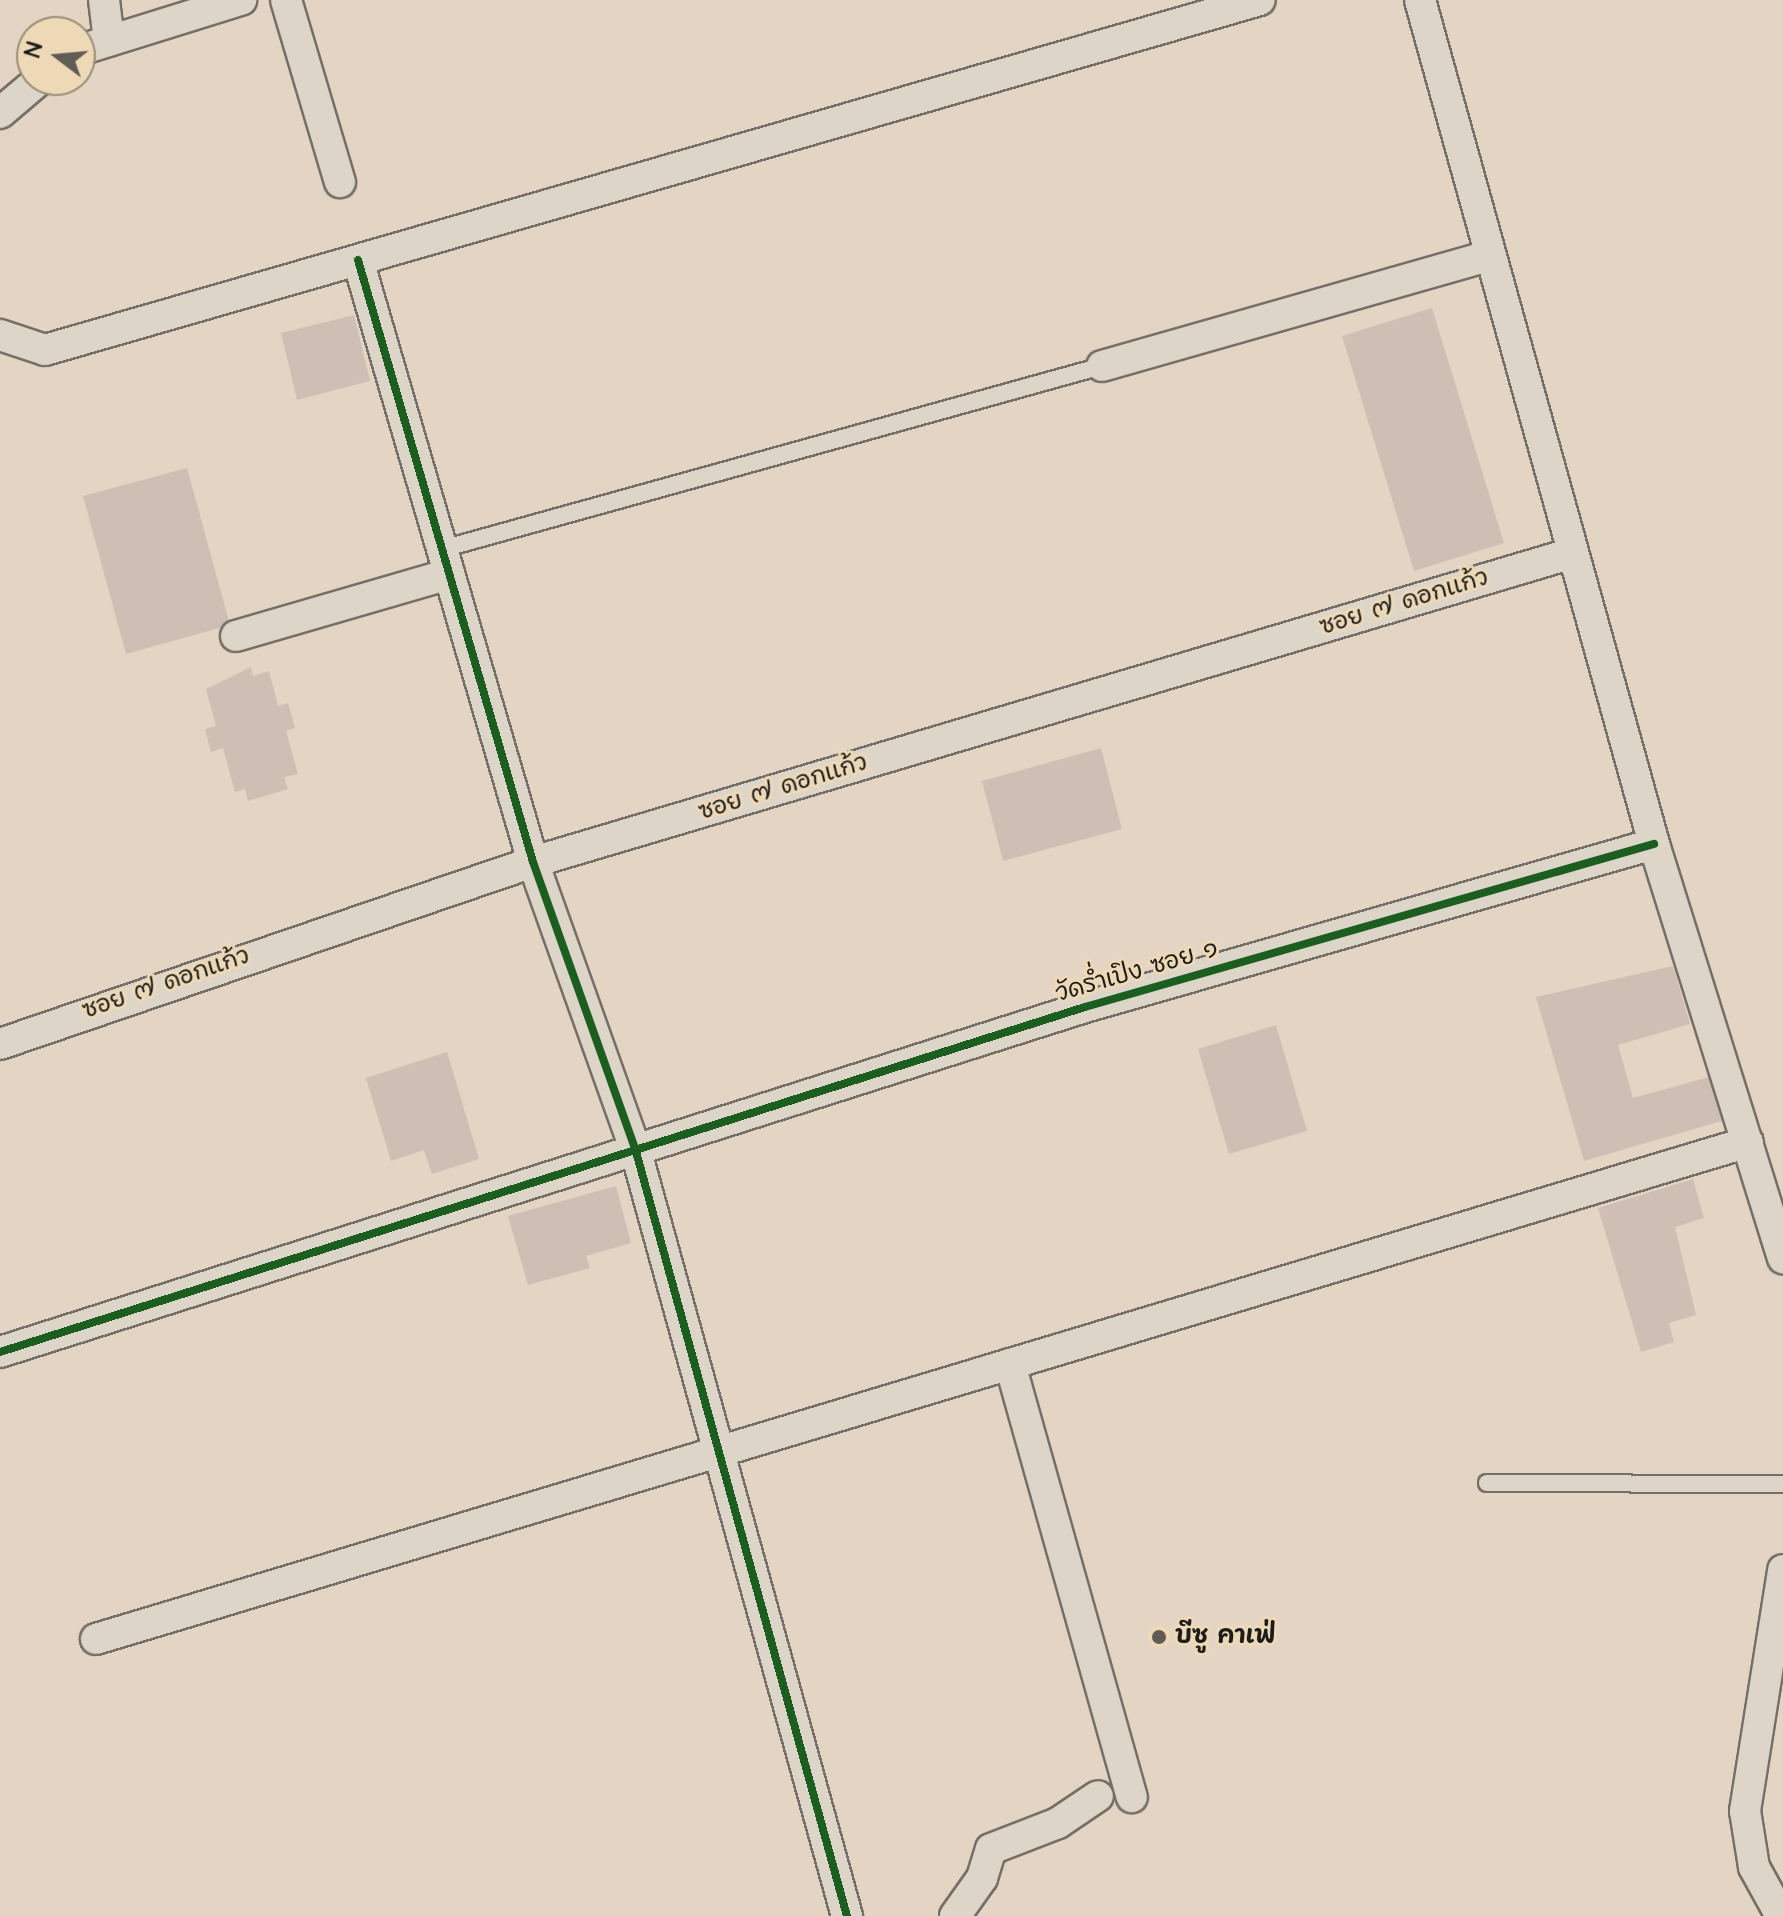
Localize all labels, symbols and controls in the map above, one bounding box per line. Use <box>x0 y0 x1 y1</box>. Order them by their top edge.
north arrow <box>16 16 96 96</box>
text: N <box>18 39 51 61</box>
street label: ซอย ๗ ดอกแก้ว <box>1316 564 1492 642</box>
street label: ซอย ๗ ดอกแก้ว <box>695 749 871 827</box>
street label: วัดร่ำเปิง ซอย ๑ <box>1053 935 1221 1009</box>
street label: ซอย ๗ ดอกแก้ว <box>79 942 253 1026</box>
place label: บีซู คาเฟ่ <box>1175 1623 1276 1651</box>
marker: บีซู คาเฟ่ <box>1150 1628 1168 1646</box>

